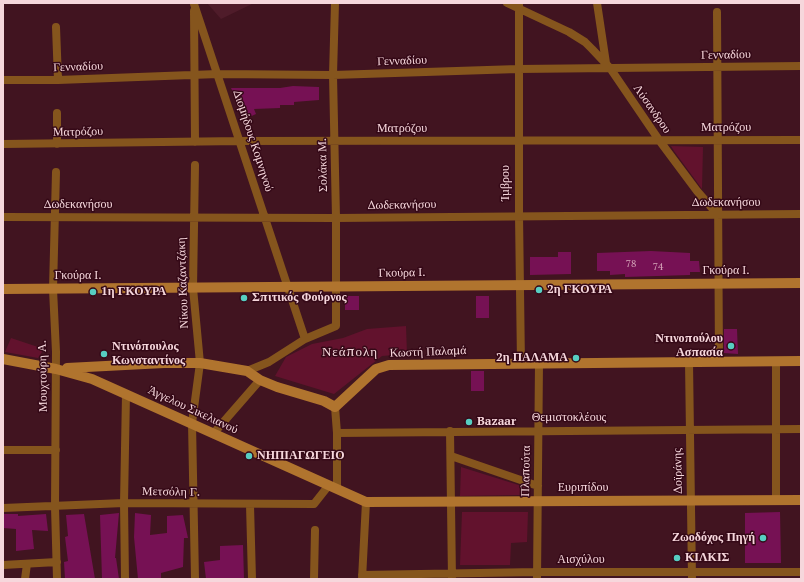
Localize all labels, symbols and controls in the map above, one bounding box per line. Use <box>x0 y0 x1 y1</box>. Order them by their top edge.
street label: Γενναδίου <box>701 47 751 63</box>
street label: Γενναδίου <box>377 53 427 69</box>
street label: Γενναδίου <box>53 59 103 75</box>
street label: Λύσανδρου <box>630 82 674 136</box>
street label: Διομήδους Κομνηνού <box>230 88 276 194</box>
street label: Ματρόζου <box>701 121 751 135</box>
street label: Ματρόζου <box>377 122 427 136</box>
street label: Ματρόζου <box>53 124 103 140</box>
street label: Σολάκα Μ. <box>315 138 331 192</box>
street label: Ίμβρου <box>499 165 513 201</box>
street label: Δωδεκανήσου <box>692 196 760 210</box>
street label: Δωδεκανήσου <box>368 197 436 213</box>
street label: Δωδεκανήσου <box>44 198 112 212</box>
street label: Νίκου Καζαντζάκη <box>174 237 192 329</box>
house number: 78 <box>626 258 636 270</box>
house number: 74 <box>653 261 663 273</box>
street label: Γκούρα Ι. <box>702 264 750 278</box>
street label: Γκούρα Ι. <box>378 265 426 281</box>
street label: Γκούρα Ι. <box>54 269 102 283</box>
place label: 2η ΓΚΟΥΡΑ <box>547 283 612 297</box>
place label: 1η ΓΚΟΥΡΑ <box>101 285 166 299</box>
marker: 2η ΓΚΟΥΡΑ <box>534 285 544 295</box>
marker: 1η ΓΚΟΥΡΑ <box>88 287 98 297</box>
place label: Σπιτικός Φούρνος <box>252 291 347 305</box>
marker: Σπιτικός Φούρνος <box>239 293 249 303</box>
place label: Ντινοπούλου Ασπασία <box>655 332 723 360</box>
street label: Μουχτούρη Α. <box>35 340 51 412</box>
place label: Ντινόπουλος Κωνσταντίνος <box>112 340 185 368</box>
marker: Ντινοπούλου Ασπασία <box>726 341 736 351</box>
street label: Κωστή Παλαμά <box>389 343 467 361</box>
district label: Νεάπολη <box>322 344 378 360</box>
marker: Ντινόπουλος Κωνσταντίνος <box>99 349 109 359</box>
place label: 2η ΠΑΛΑΜΑ <box>496 351 568 365</box>
marker: 2η ΠΑΛΑΜΑ <box>571 353 581 363</box>
street label: Άγγελου Σικελιανού <box>146 383 240 437</box>
street label: Θεμιστοκλέους <box>532 411 606 425</box>
place label: Bazaar <box>477 415 516 429</box>
marker: Bazaar <box>464 417 474 427</box>
street label: Πλαπούτα <box>518 445 534 497</box>
street label: Δοϊράνης <box>670 448 686 494</box>
place label: ΝΗΠΙΑΓΩΓΕΙΟ <box>257 449 345 463</box>
marker: ΝΗΠΙΑΓΩΓΕΙΟ <box>244 451 254 461</box>
street label: Ευριπίδου <box>558 481 608 495</box>
street label: Μετσόλη Γ. <box>142 484 200 500</box>
place label: Ζωοδόχος Πηγή <box>672 531 755 545</box>
marker: Ζωοδόχος Πηγή <box>758 533 768 543</box>
place label: ΚΙΛΚΙΣ <box>685 551 729 565</box>
street label: Αισχύλου <box>557 553 605 567</box>
marker: ΚΙΛΚΙΣ <box>672 553 682 563</box>

